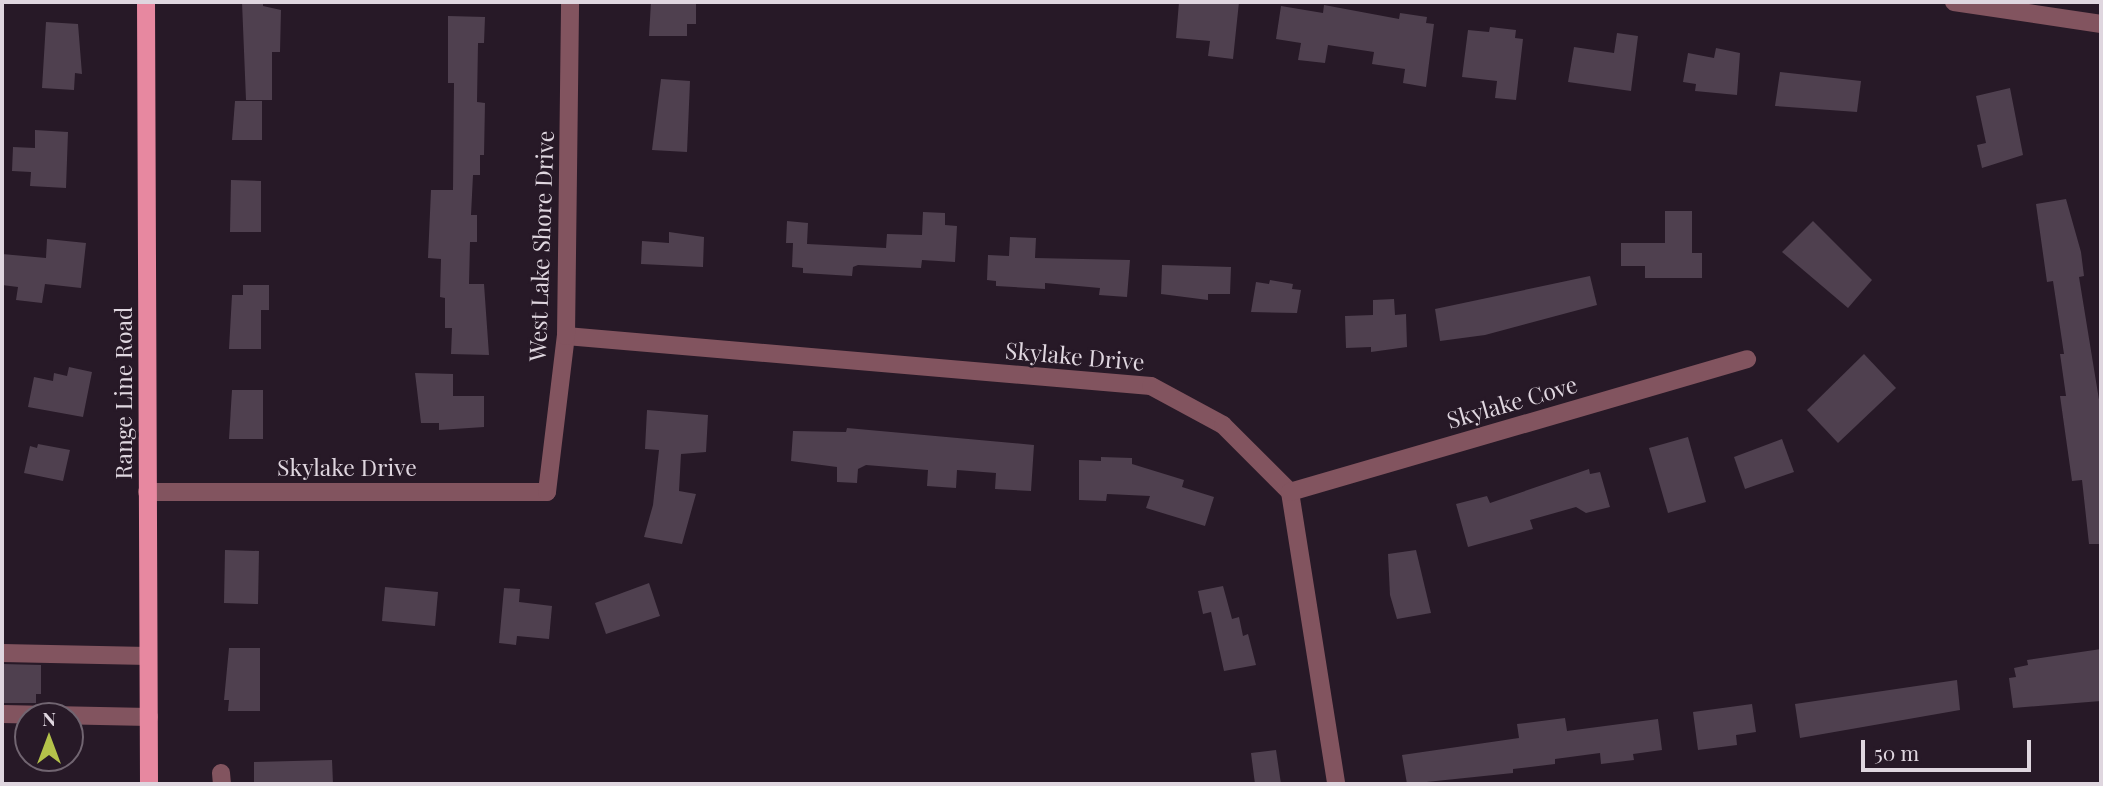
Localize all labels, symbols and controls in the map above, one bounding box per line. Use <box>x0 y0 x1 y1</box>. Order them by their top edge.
street label: West Lake Shore Drive <box>523 130 559 362</box>
street label: Range Line Road <box>109 307 137 479</box>
street label: Skylake Drive <box>1004 336 1146 376</box>
street label: Skylake Cove <box>1444 370 1580 434</box>
street label: Skylake Drive <box>277 453 417 481</box>
north arrow <box>14 702 84 772</box>
text: N <box>42 705 56 731</box>
scale bar <box>1865 726 2035 770</box>
text: 50 m <box>1874 738 1919 766</box>

